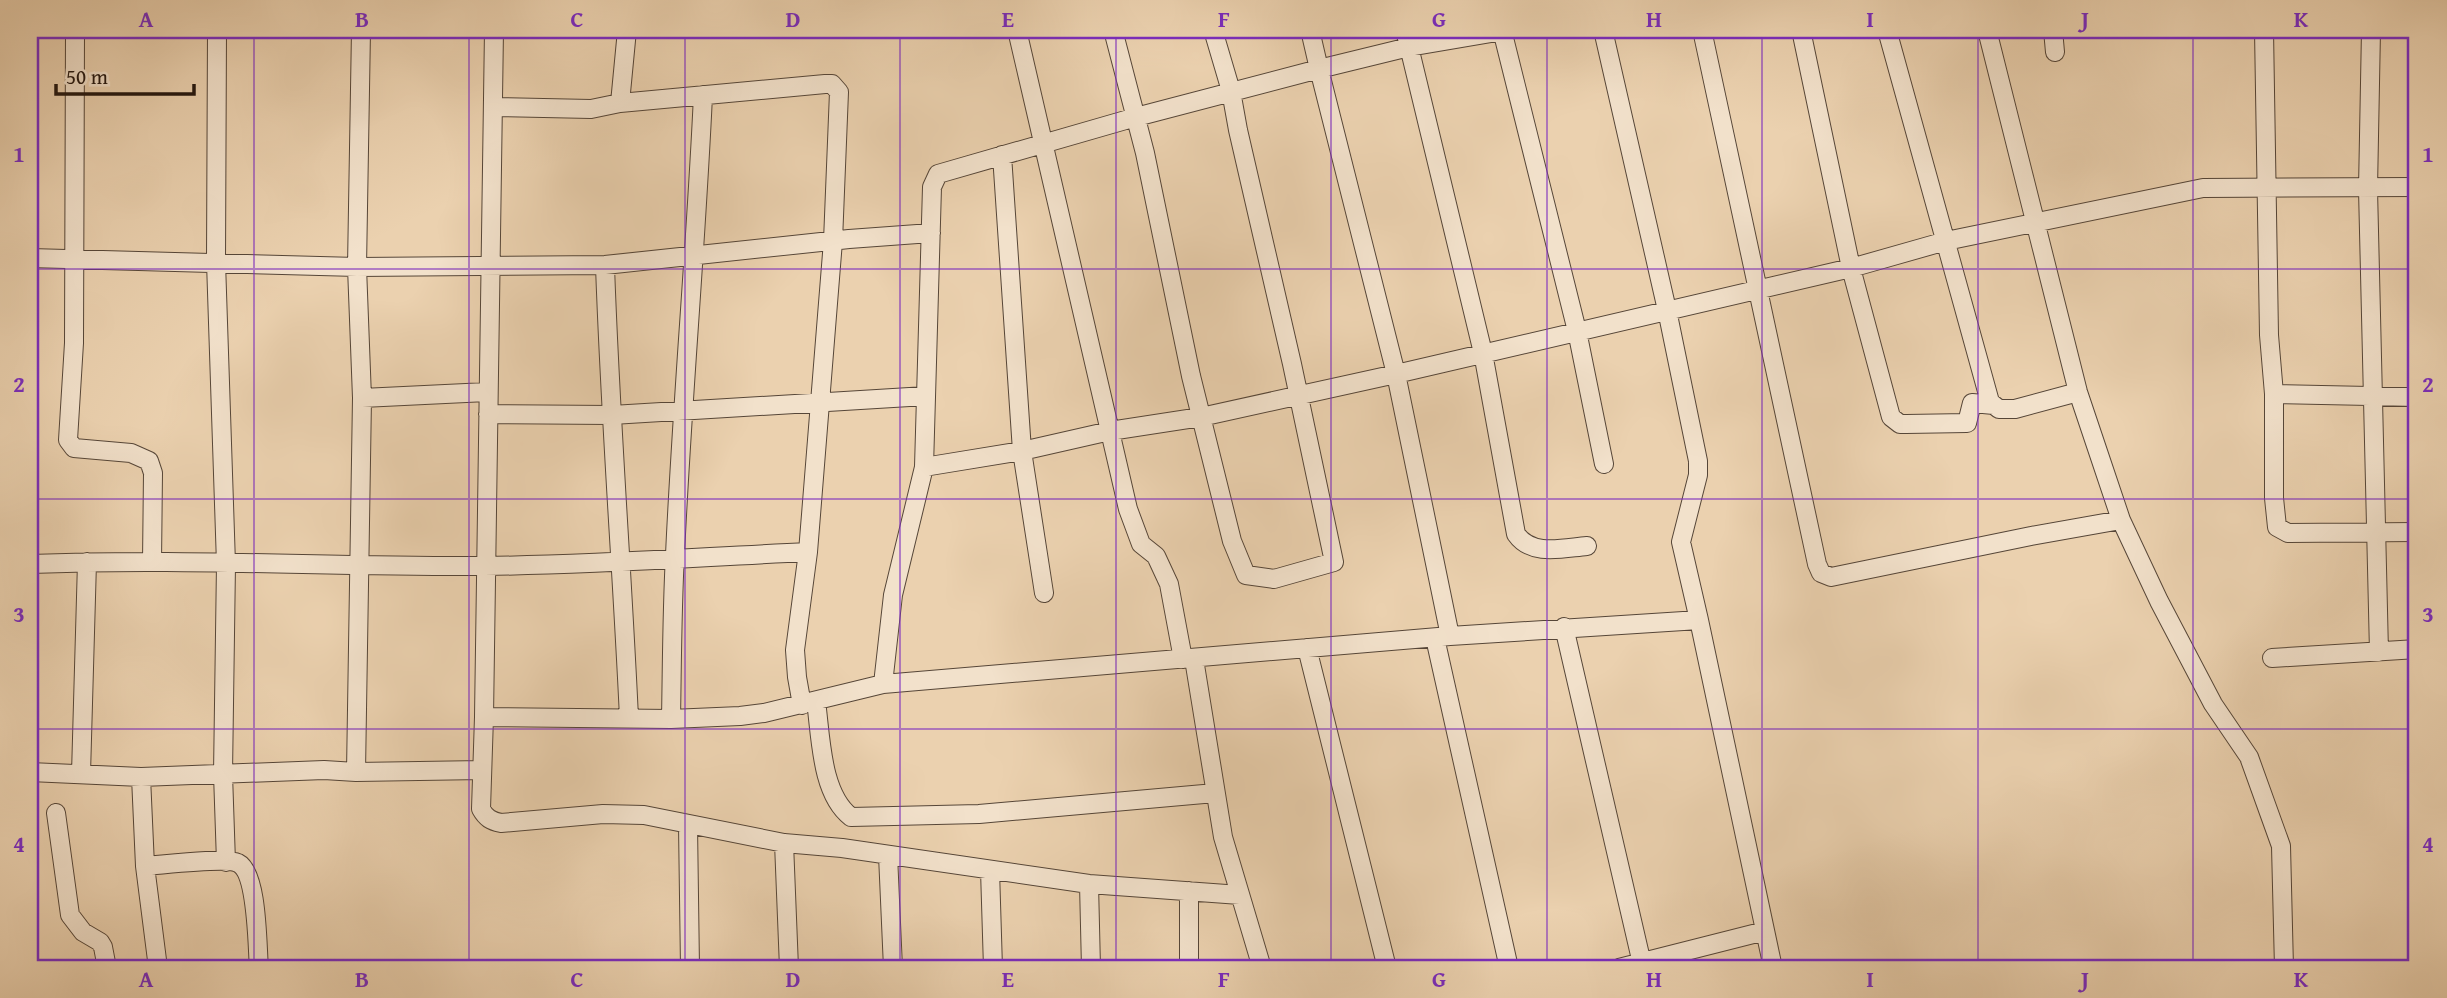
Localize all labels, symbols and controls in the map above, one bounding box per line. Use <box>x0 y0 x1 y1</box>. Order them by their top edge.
text: A <box>139 2 154 35</box>
text: B <box>355 2 369 35</box>
text: C <box>570 2 584 35</box>
text: D <box>786 2 801 35</box>
text: E <box>1002 2 1014 35</box>
text: F <box>1218 2 1230 35</box>
text: G <box>1432 2 1446 35</box>
text: H <box>1646 2 1662 35</box>
text: I <box>1866 2 1874 35</box>
text: J <box>2077 2 2089 35</box>
text: K <box>2294 2 2309 35</box>
scale bar <box>56 52 194 96</box>
text: 50 m <box>66 61 108 92</box>
text: 1 <box>13 137 25 170</box>
text: 1 <box>2422 137 2434 170</box>
text: 2 <box>13 367 25 400</box>
text: 2 <box>2422 367 2434 400</box>
text: 3 <box>13 597 25 630</box>
text: 3 <box>2422 597 2434 630</box>
text: 4 <box>13 827 25 860</box>
text: 4 <box>2422 827 2434 860</box>
text: A <box>139 962 154 995</box>
text: B <box>355 962 369 995</box>
text: C <box>570 962 584 995</box>
text: D <box>786 962 801 995</box>
text: E <box>1002 962 1014 995</box>
text: F <box>1218 962 1230 995</box>
text: G <box>1432 962 1446 995</box>
text: H <box>1646 962 1662 995</box>
text: I <box>1866 962 1874 995</box>
text: J <box>2077 962 2089 995</box>
text: K <box>2294 962 2309 995</box>

